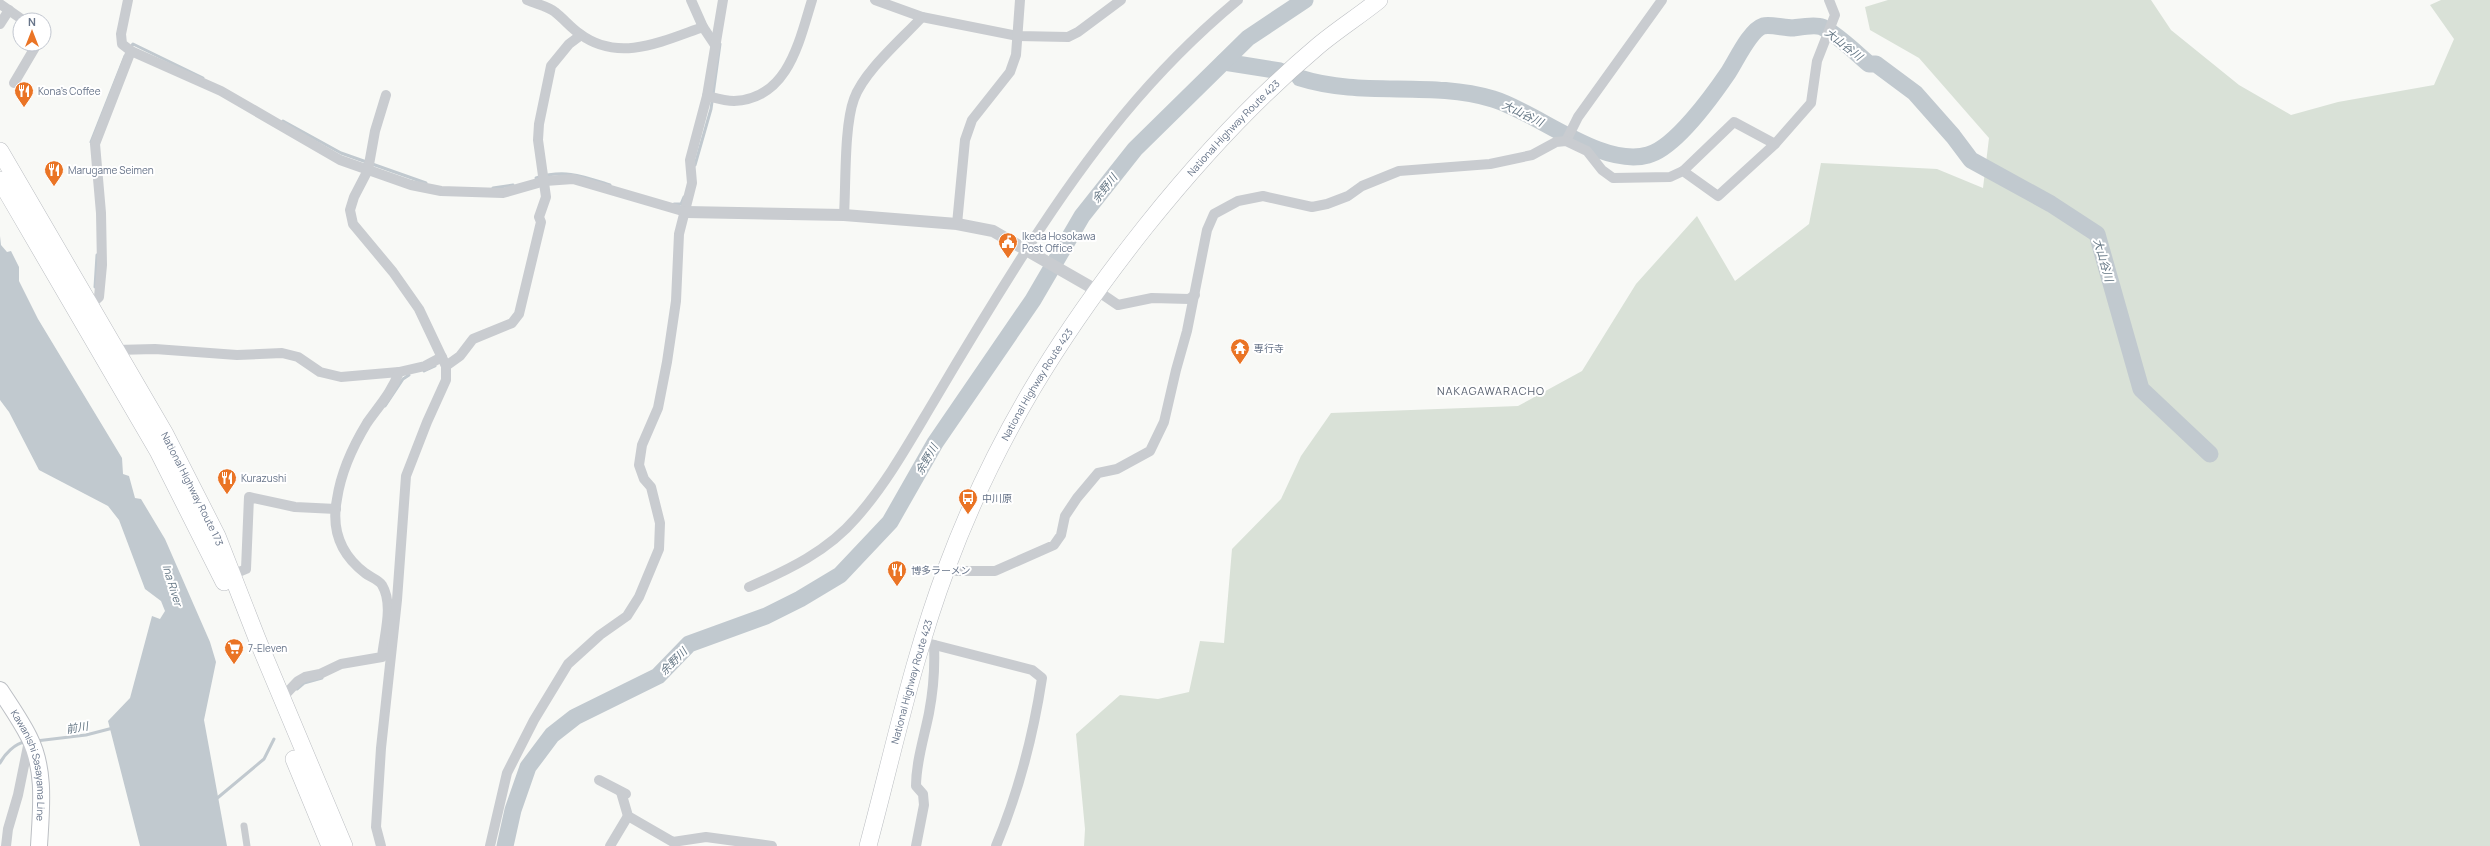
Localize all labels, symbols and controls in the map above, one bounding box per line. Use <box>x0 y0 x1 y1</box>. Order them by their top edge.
north arrow <box>12 12 52 52</box>
text: N <box>28 14 36 29</box>
water label: 大山谷川 <box>1822 25 1867 64</box>
street label: National Highway Route 423 <box>1184 77 1283 179</box>
restaurant icon: Kona's Coffee <box>13 80 35 108</box>
place label: Kona's Coffee <box>38 84 101 98</box>
water label: 大山谷川 <box>1500 97 1547 130</box>
restaurant icon: Marugame Seimen <box>43 159 65 187</box>
place label: Marugame Seimen <box>68 163 154 177</box>
water label: 余野川 <box>1088 170 1121 206</box>
place label: Ikeda Hosokawa Post Office <box>1022 229 1096 255</box>
public building icon: Ikeda Hosokawa Post Office <box>997 231 1019 259</box>
water label: 大山谷川 <box>2091 237 2118 284</box>
street label: National Highway Route 423 <box>998 325 1076 443</box>
temple icon: 専行寺 <box>1229 337 1251 365</box>
place label: 専行寺 <box>1254 341 1284 355</box>
district label: NAKAGAWARACHO <box>1437 383 1545 398</box>
street label: National Highway Route 173 <box>158 429 227 548</box>
water label: 余野川 <box>911 440 941 477</box>
restaurant icon: Kurazushi <box>216 467 238 495</box>
place label: Kurazushi <box>241 471 286 485</box>
bus stop icon: 中川原 <box>957 487 979 515</box>
place label: 中川原 <box>982 491 1012 505</box>
restaurant icon: 博多ラーメン <box>886 559 908 587</box>
water label: Ina River <box>160 562 187 610</box>
place label: 博多ラーメン <box>911 563 971 577</box>
street label: National Highway Route 423 <box>887 618 935 745</box>
supermarket icon: 7-Eleven <box>223 637 245 665</box>
place label: 7-Eleven <box>248 641 287 655</box>
water label: 余野川 <box>656 643 691 678</box>
street label: Kawanishi Sasayama Line <box>8 707 48 822</box>
water label: 前川 <box>65 718 90 736</box>

